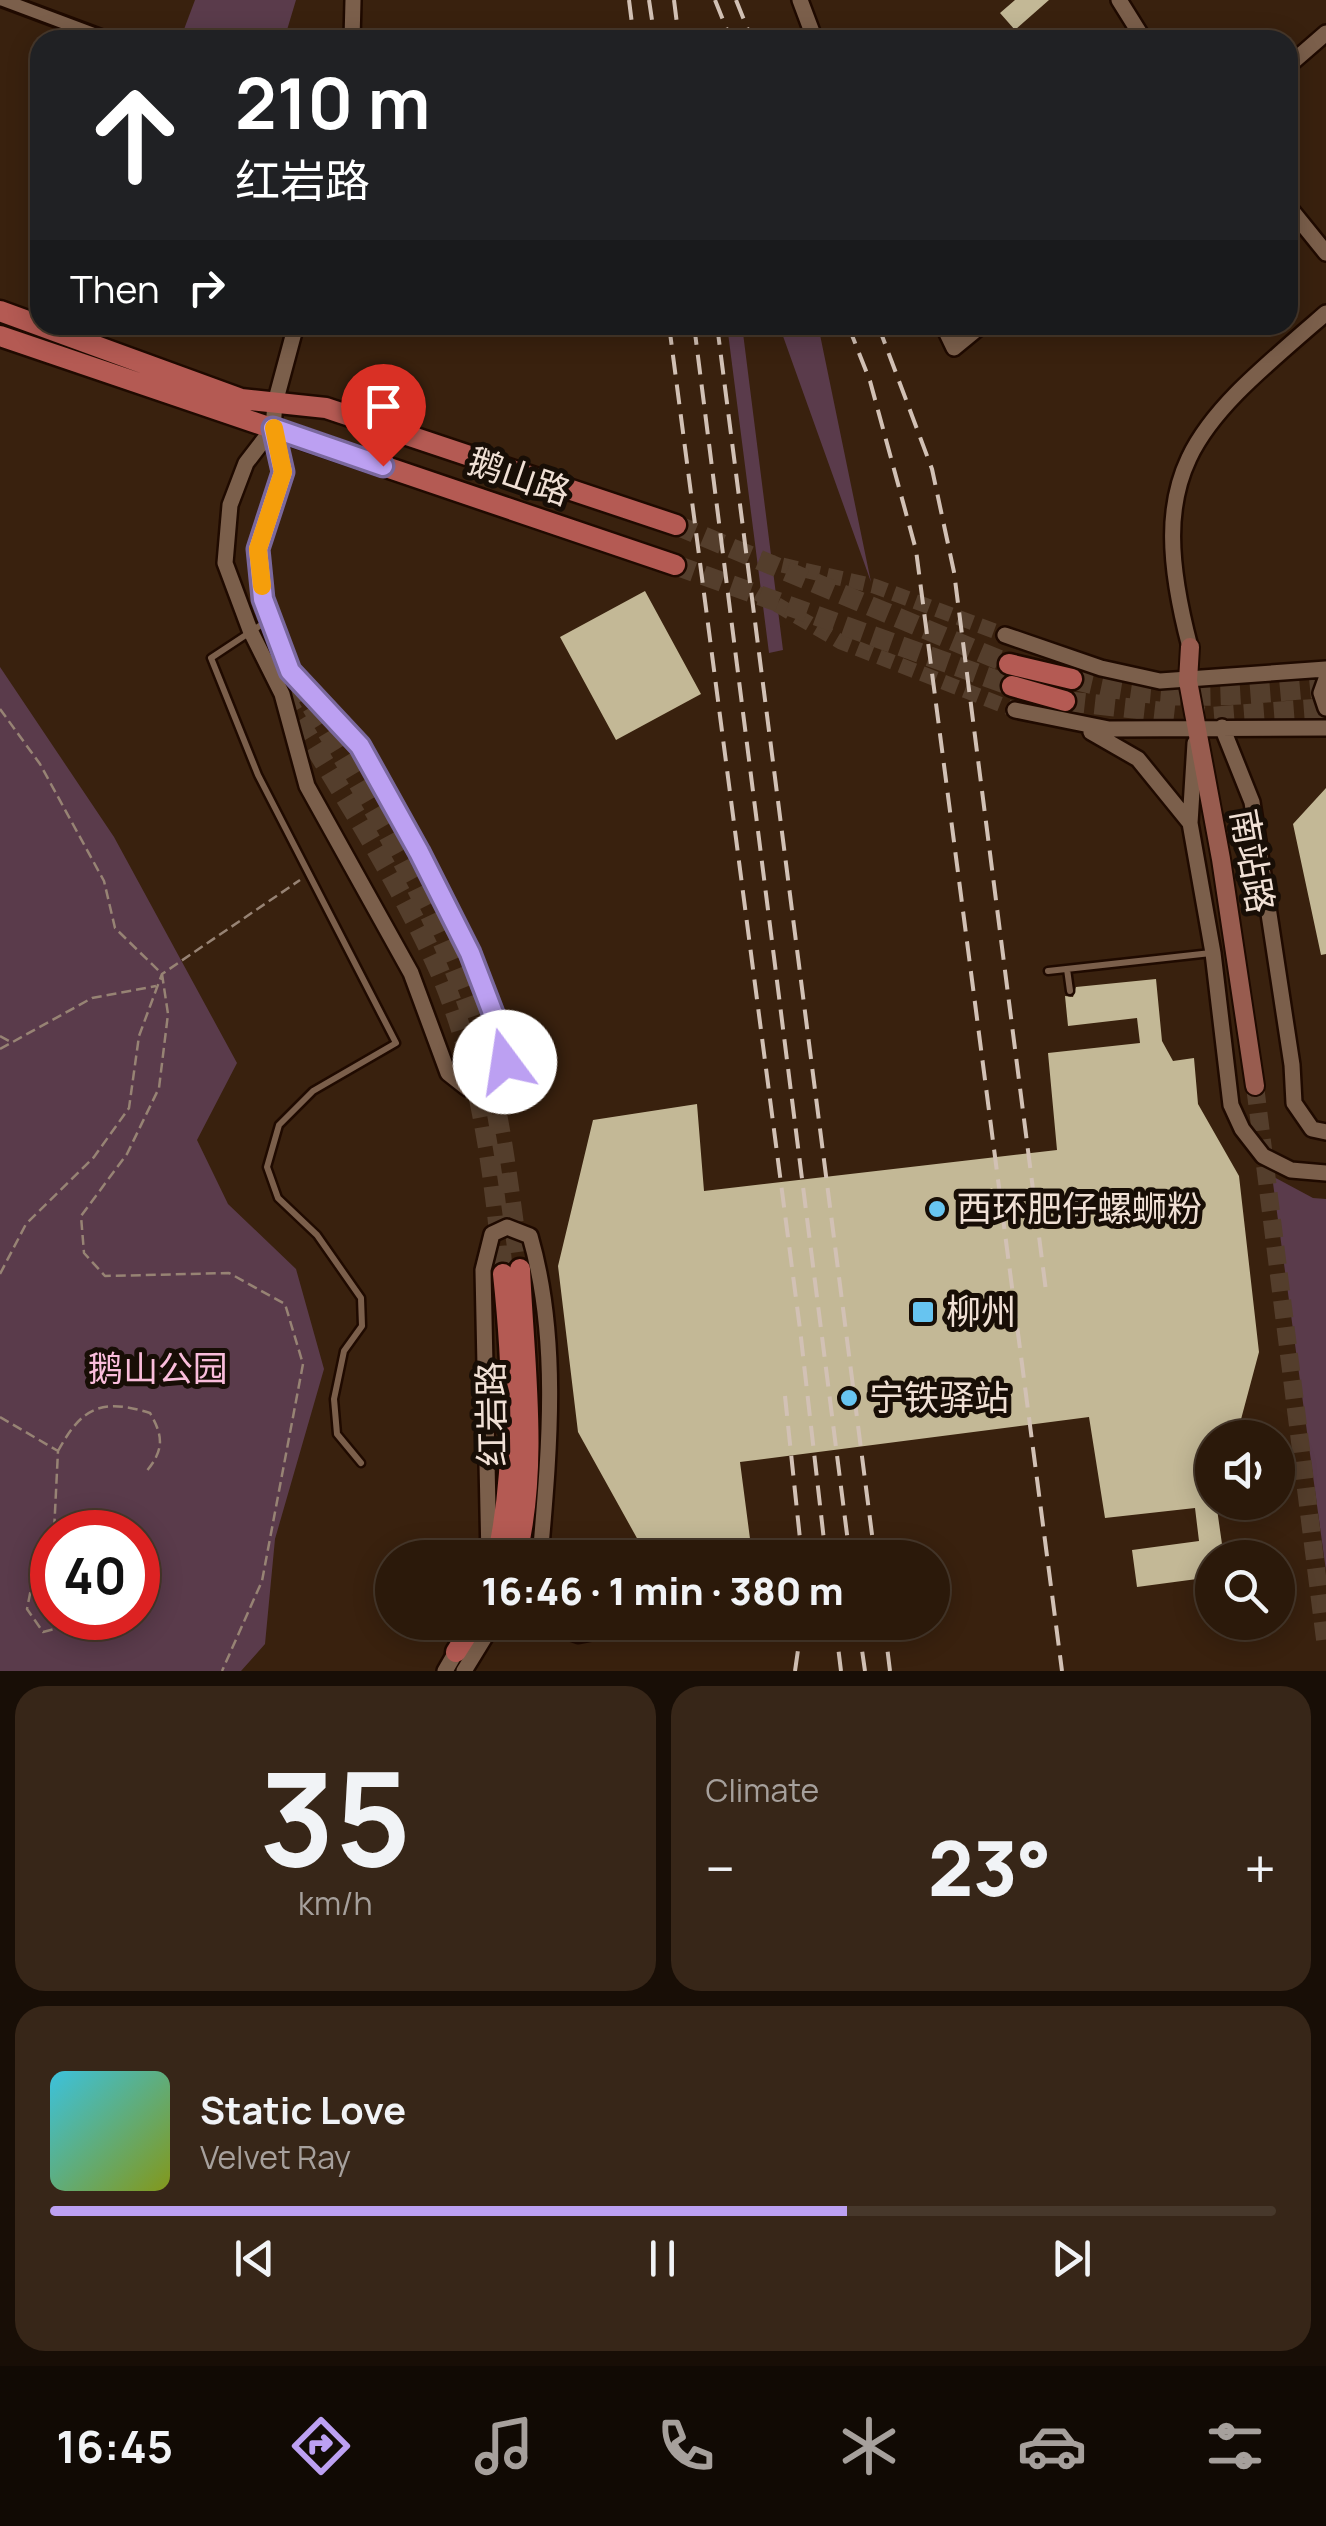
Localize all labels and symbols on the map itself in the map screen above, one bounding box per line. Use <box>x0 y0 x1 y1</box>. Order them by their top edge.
pin <box>341 364 426 467</box>
street label: 鹅山路 <box>462 436 577 516</box>
street label: 南站路 <box>1220 805 1286 917</box>
position arrow <box>453 1010 557 1114</box>
place label: 西环肥仔螺蛳粉 <box>957 1184 1202 1232</box>
marker: 西环肥仔螺蛳粉 <box>926 1198 948 1220</box>
place label: 柳州 <box>946 1287 1016 1335</box>
marker: 柳州 <box>910 1299 936 1325</box>
park label: 鹅山公园 <box>88 1344 228 1392</box>
street label: 红岩路 <box>466 1361 516 1467</box>
place label: 宁铁驿站 <box>869 1373 1009 1421</box>
marker: 宁铁驿站 <box>838 1387 860 1409</box>
speed limit sign: 40 <box>30 1510 160 1640</box>

